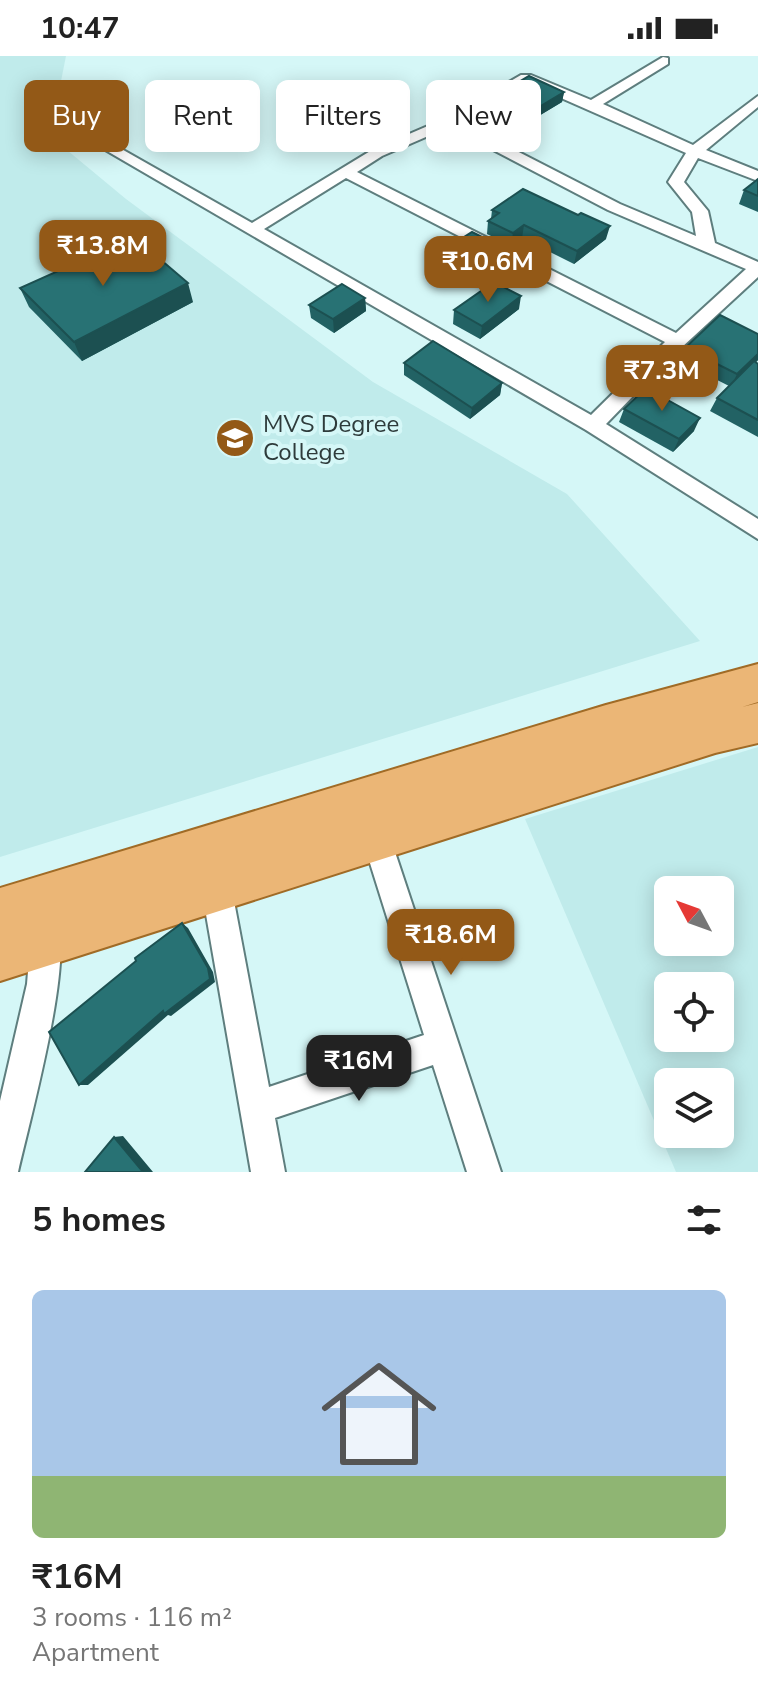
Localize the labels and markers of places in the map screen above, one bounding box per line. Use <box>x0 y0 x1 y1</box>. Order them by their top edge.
pin: ₹13.8M <box>38 220 168 288</box>
pin: ₹10.6M <box>423 236 553 304</box>
pin: ₹7.3M <box>606 345 718 413</box>
place label: MVS Degree College <box>263 408 399 468</box>
school or university icon: MVS Degree College <box>214 417 256 459</box>
pin: ₹18.6M <box>386 909 516 977</box>
pin: ₹16M <box>312 1035 406 1103</box>

